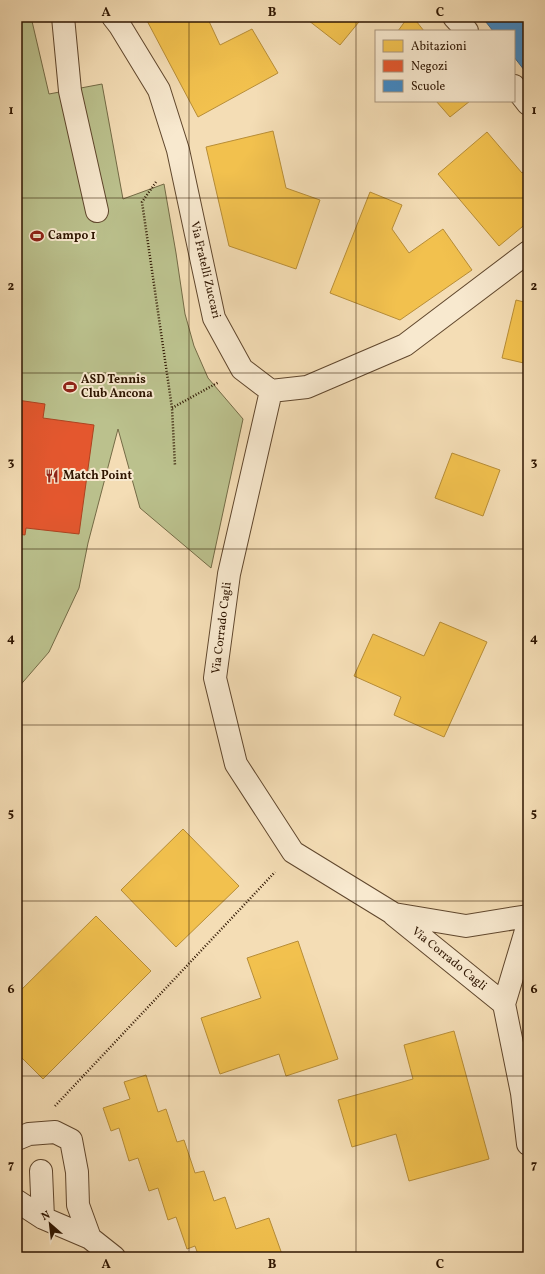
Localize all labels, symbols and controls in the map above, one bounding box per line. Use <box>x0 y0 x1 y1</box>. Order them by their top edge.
text: A <box>101 4 111 22</box>
text: B <box>268 4 277 22</box>
text: C <box>436 4 444 22</box>
legend <box>375 30 515 102</box>
text: Abitazioni <box>411 39 467 55</box>
text: Negozi <box>411 59 448 75</box>
text: Scuole <box>411 79 446 95</box>
text: 1 <box>8 102 14 120</box>
text: 1 <box>531 102 537 120</box>
street label: Via Fratelli Zuccari <box>186 220 224 321</box>
sports icon: Campo 1 <box>29 228 45 244</box>
place label: Campo 1 <box>48 228 96 244</box>
text: 2 <box>8 278 15 296</box>
text: 2 <box>531 278 538 296</box>
place label: ASD Tennis Club Ancona <box>81 372 153 402</box>
sports icon: ASD Tennis Club Ancona <box>62 379 78 395</box>
text: 3 <box>8 454 15 472</box>
text: 3 <box>531 454 538 472</box>
restaurant icon: Match Point <box>44 468 60 484</box>
place label: Match Point <box>63 468 132 484</box>
street label: Via Corrado Cagli <box>208 581 236 675</box>
text: 4 <box>7 630 15 648</box>
text: 4 <box>530 630 538 648</box>
text: 5 <box>8 805 14 823</box>
text: 5 <box>531 805 537 823</box>
street label: Via Corrado Cagli <box>408 924 490 995</box>
text: 6 <box>7 981 15 999</box>
text: 6 <box>530 981 538 999</box>
text: 7 <box>8 1157 14 1175</box>
text: 7 <box>531 1157 537 1175</box>
north arrow <box>30 1204 70 1244</box>
text: N <box>39 1208 53 1225</box>
text: A <box>101 1256 111 1274</box>
text: B <box>268 1256 277 1274</box>
text: C <box>436 1256 444 1274</box>

